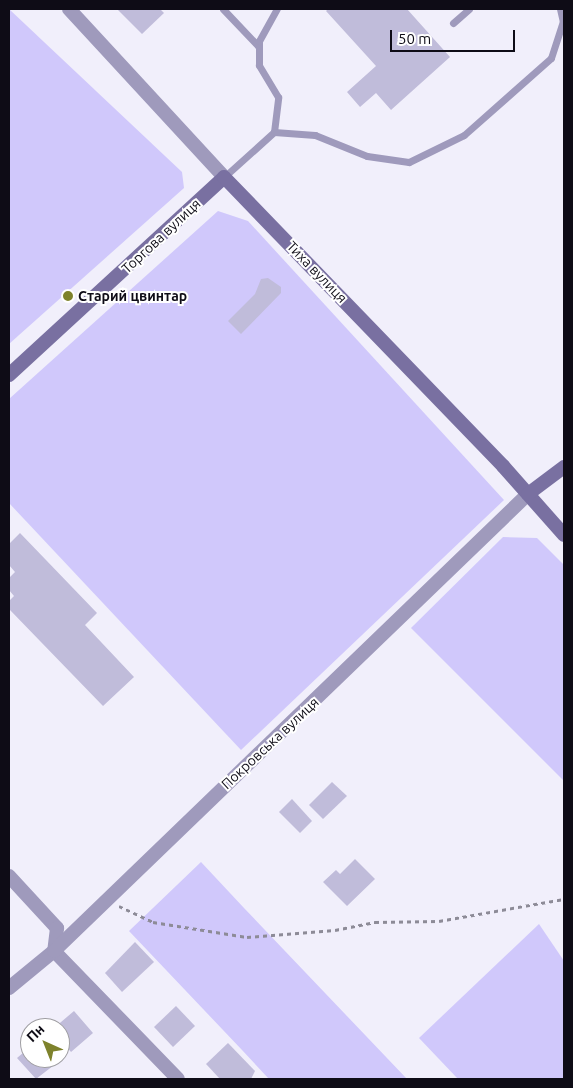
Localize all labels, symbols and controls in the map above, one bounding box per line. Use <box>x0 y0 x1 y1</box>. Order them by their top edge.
scale bar <box>393 20 518 52</box>
text: 50 m <box>398 30 431 47</box>
street label: Торгова вулиця <box>118 195 204 277</box>
street label: Тиха вулиця <box>283 238 351 306</box>
place label: Старий цвинтар <box>78 288 187 304</box>
marker: Старий цвинтар <box>62 290 74 302</box>
street label: Покровська вулиця <box>218 694 322 792</box>
north arrow <box>20 1018 70 1068</box>
text: Пн <box>23 1021 47 1045</box>

